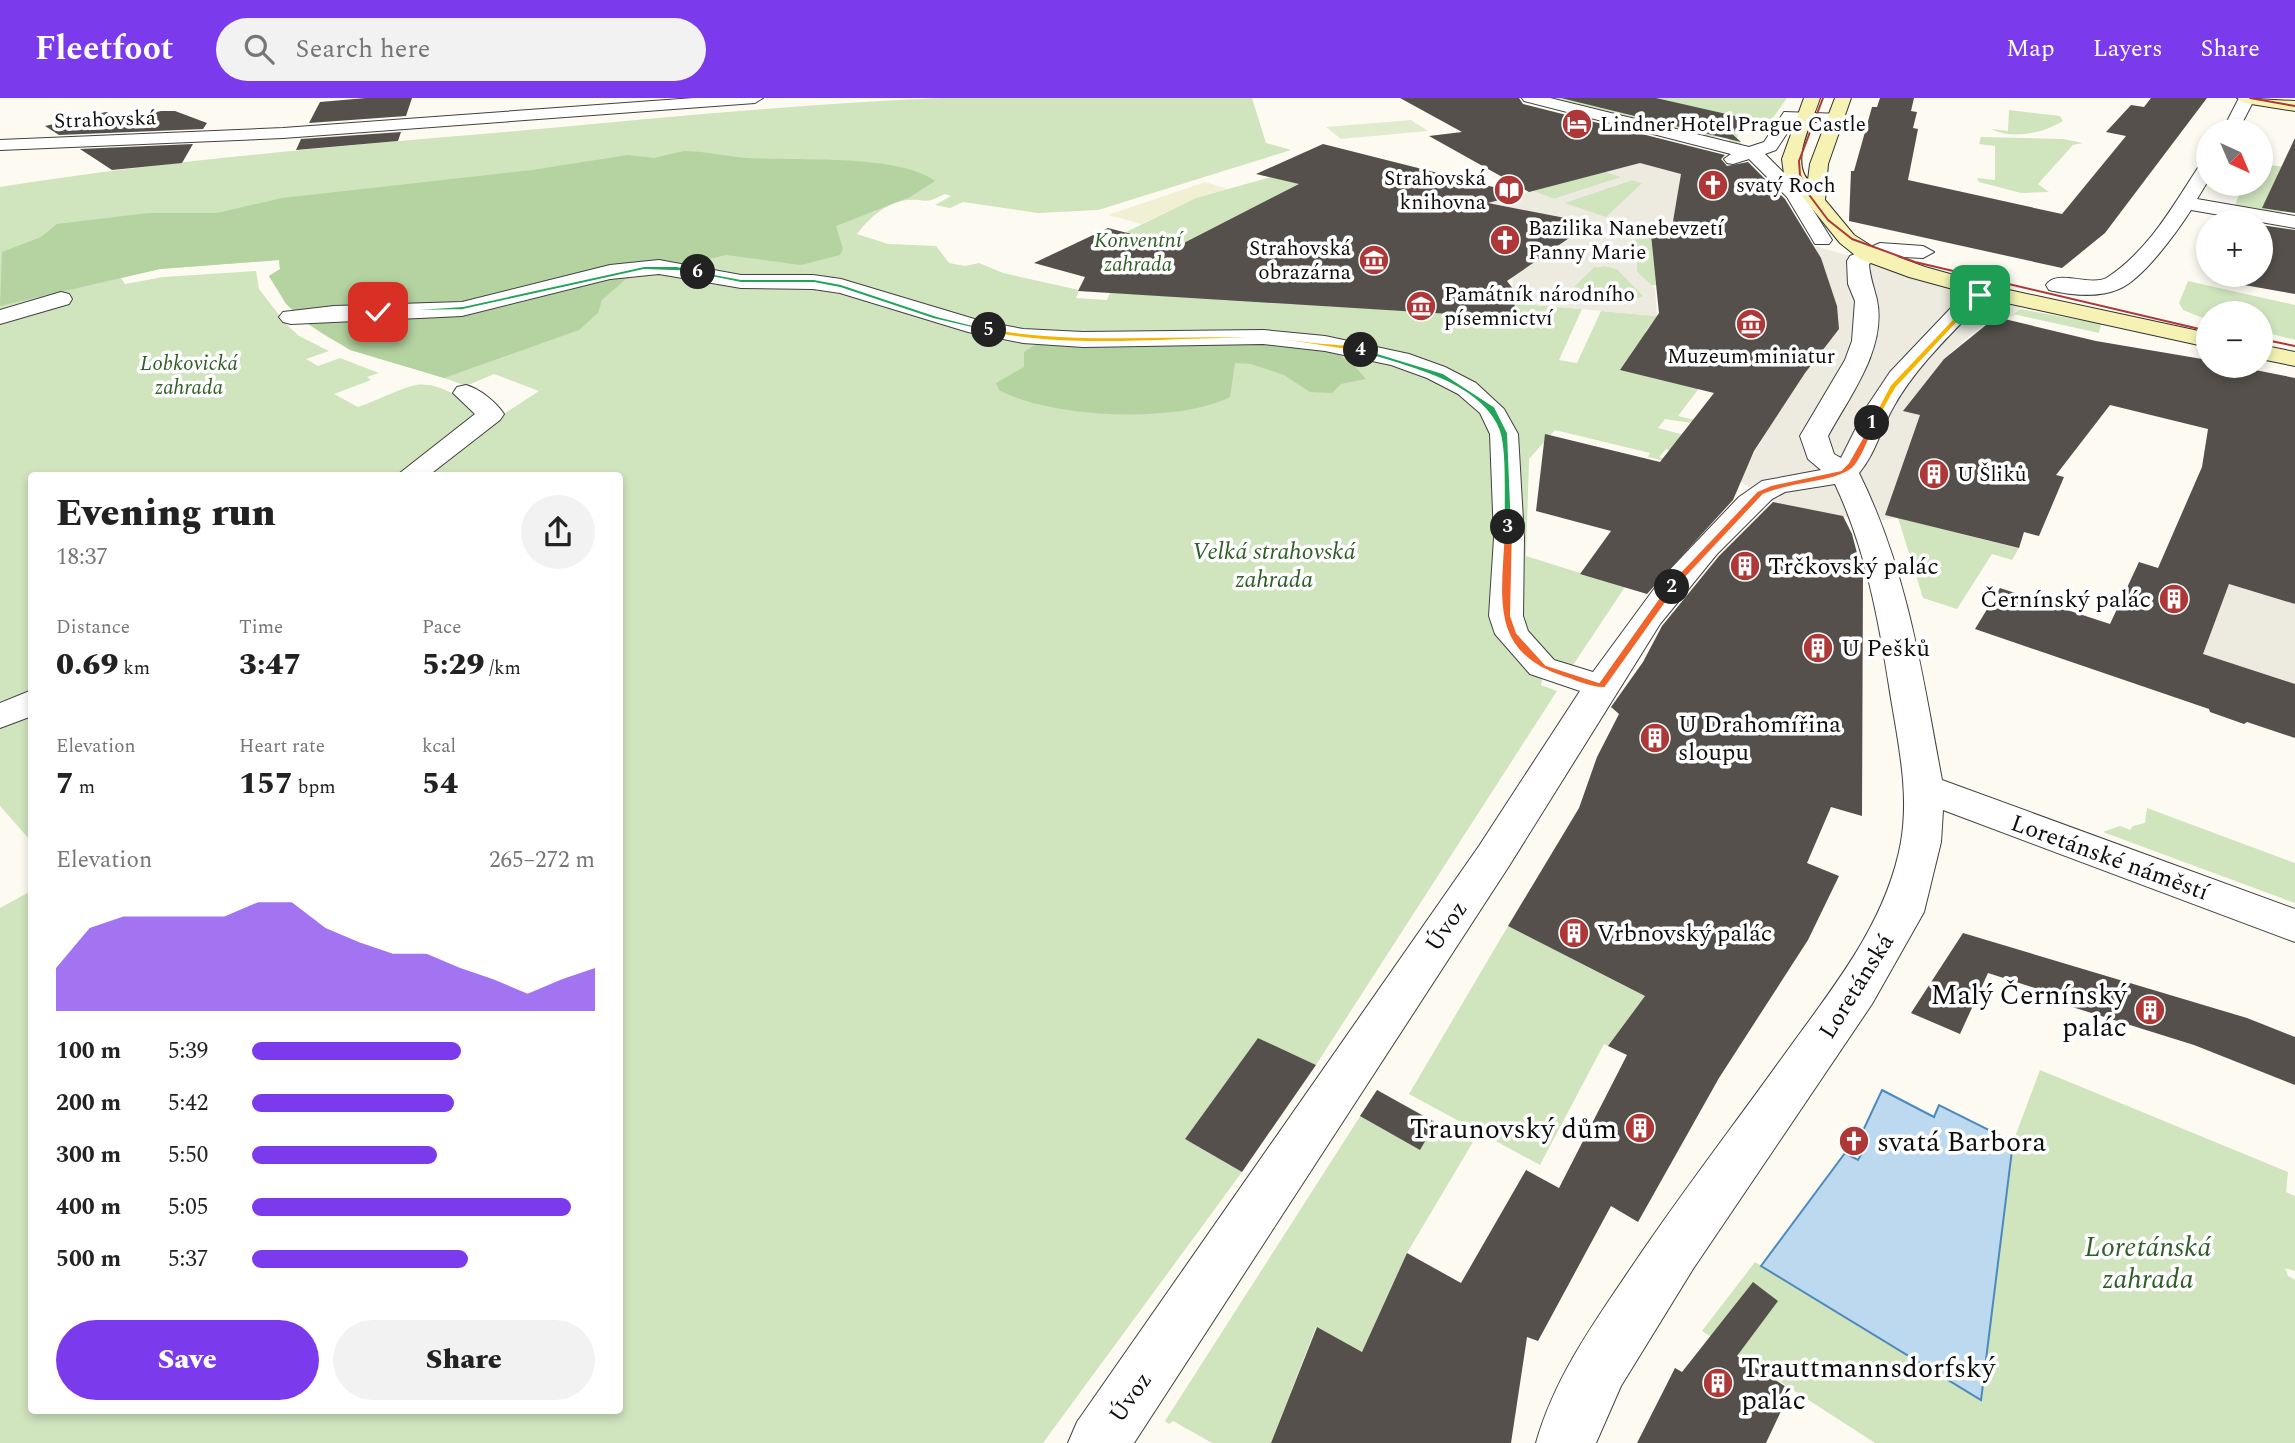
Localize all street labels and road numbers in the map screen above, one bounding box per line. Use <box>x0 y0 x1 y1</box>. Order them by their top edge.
street label: Strahovská <box>53 102 157 138</box>
street label: Loretánské náměstí <box>2006 805 2215 911</box>
street label: Úvoz <box>1416 894 1477 960</box>
street label: Loretánská <box>1810 926 1904 1046</box>
street label: Úvoz <box>1100 1365 1161 1431</box>

